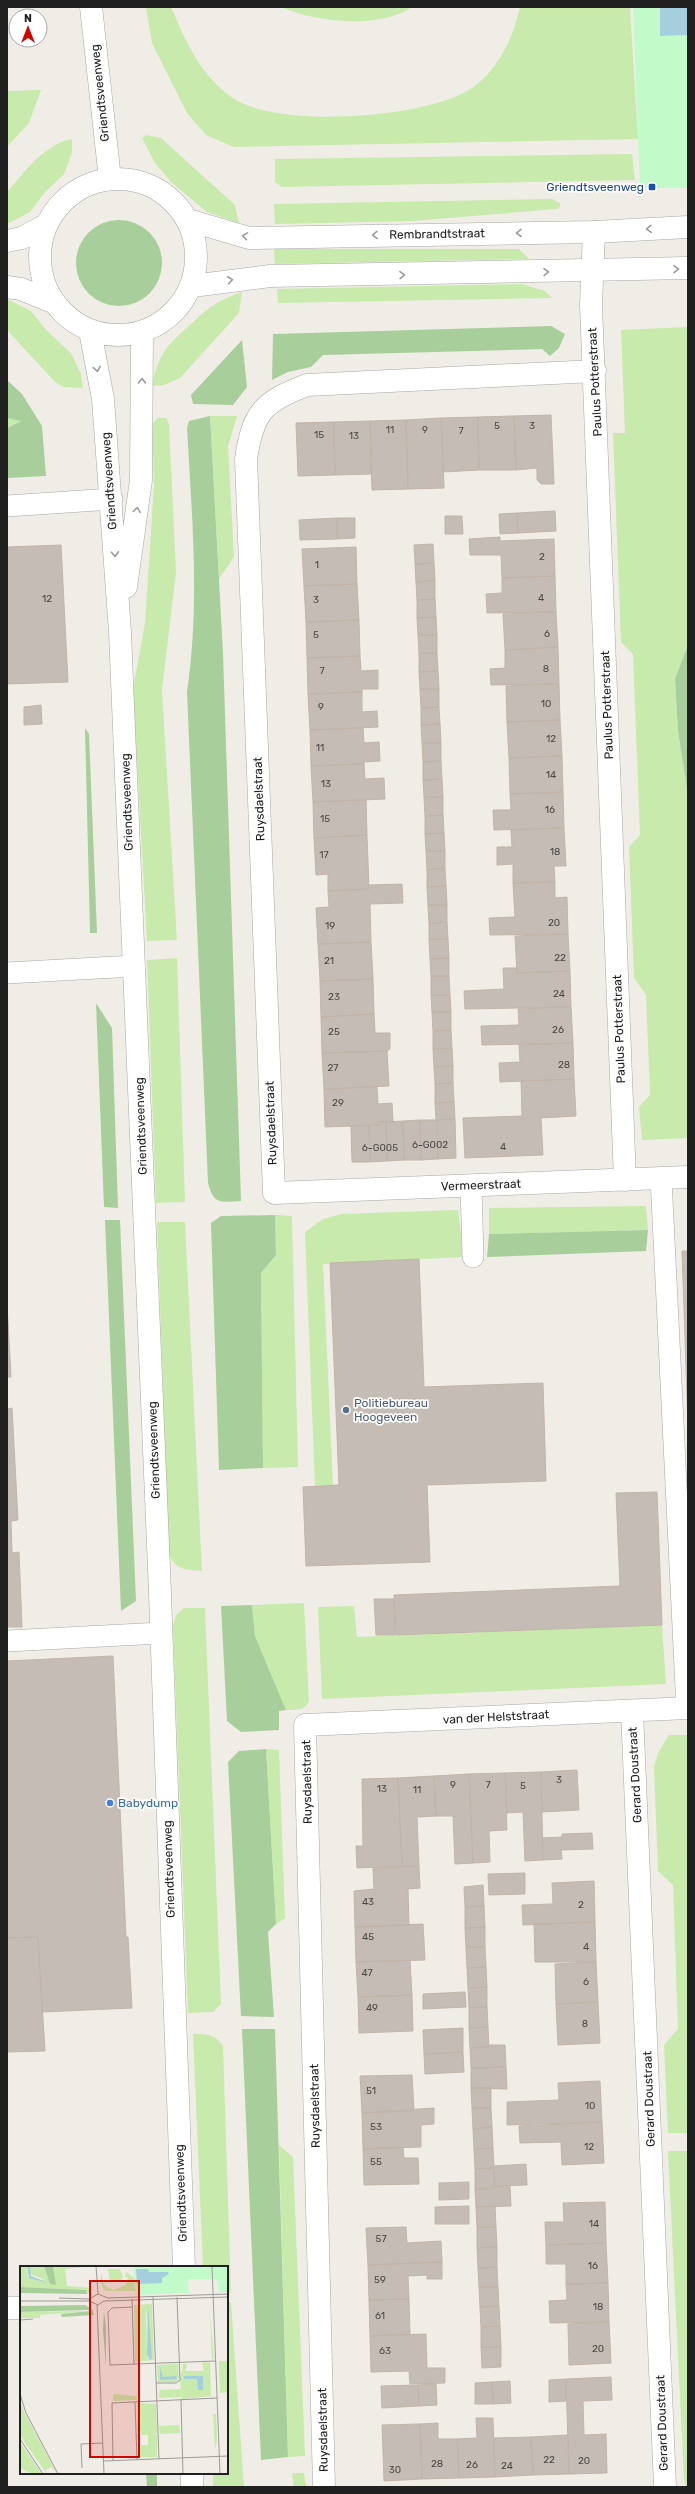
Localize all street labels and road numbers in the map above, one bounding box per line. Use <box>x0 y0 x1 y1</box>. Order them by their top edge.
street label: Griendtsveenweg <box>88 44 112 142</box>
street label: Rembrandtstraat <box>389 226 485 242</box>
street label: Paulus Potterstraat <box>585 327 605 437</box>
street label: Griendtsveenweg <box>99 432 119 530</box>
street label: Paulus Potterstraat <box>598 650 616 760</box>
street label: Griendtsveenweg <box>118 753 136 851</box>
street label: Ruysdaelstraat <box>251 756 267 841</box>
street label: Paulus Potterstraat <box>610 974 628 1084</box>
street label: Griendtsveenweg <box>132 1077 150 1175</box>
street label: Ruysdaelstraat <box>263 1080 279 1165</box>
street label: Vermeerstraat <box>441 1177 522 1193</box>
street label: Griendtsveenweg <box>145 1401 163 1499</box>
street label: van der Helststraat <box>442 1707 550 1727</box>
street label: Gerard Doustraat <box>625 1726 645 1823</box>
street label: Ruysdaelstraat <box>299 1739 315 1824</box>
street label: Griendtsveenweg <box>160 1820 178 1918</box>
street label: Gerard Doustraat <box>640 2050 658 2147</box>
street label: Ruysdaelstraat <box>307 2063 323 2148</box>
street label: Griendtsveenweg <box>172 2144 190 2242</box>
street label: Gerard Doustraat <box>653 2374 671 2471</box>
street label: Ruysdaelstraat <box>315 2387 331 2472</box>

